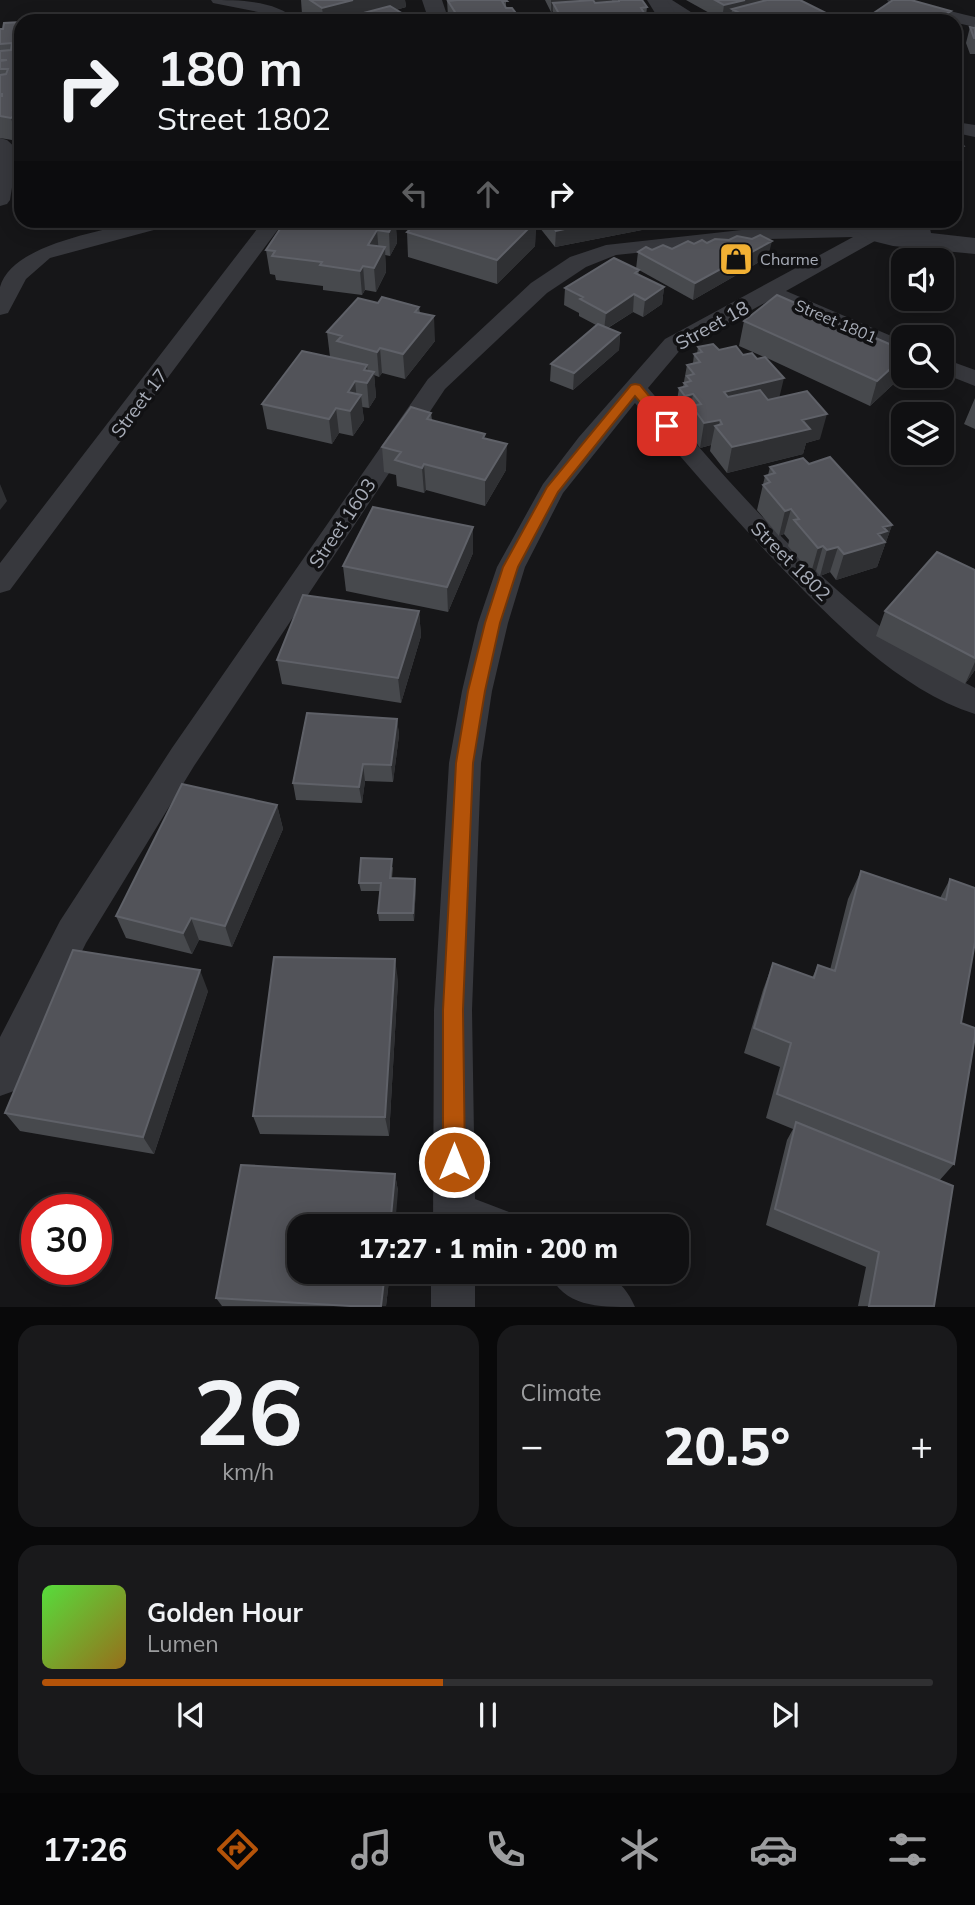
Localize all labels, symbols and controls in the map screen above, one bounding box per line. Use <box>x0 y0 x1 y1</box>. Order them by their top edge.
text: 180 m <box>157 37 303 98</box>
icon: right <box>42 42 133 133</box>
text: Street 1802 <box>157 98 331 138</box>
icon: left <box>396 175 434 213</box>
icon: ahead <box>469 175 507 213</box>
icon: right <box>542 175 580 213</box>
shop icon: Charme <box>717 240 755 278</box>
map controls <box>891 248 954 465</box>
button: sound <box>891 248 954 311</box>
place label: Charme <box>760 249 818 269</box>
street label: Street 18 <box>671 295 753 355</box>
street label: Street 1801 <box>792 295 880 347</box>
button: search <box>891 325 954 388</box>
street label: Street 17 <box>105 364 173 442</box>
pin <box>637 396 697 456</box>
button: layers <box>891 402 954 465</box>
icon: arrive <box>648 407 686 445</box>
street label: Street 1603 <box>303 474 381 572</box>
street label: Street 1802 <box>746 516 836 606</box>
position arrow <box>417 1125 491 1199</box>
speed limit sign: 30 <box>21 1194 112 1285</box>
text: 17:27 · 1 min · 200 m <box>358 1232 618 1265</box>
text: 26 <box>194 1354 303 1468</box>
text: Climate <box>521 1378 602 1407</box>
text: 20.5° <box>663 1413 790 1478</box>
text: − <box>521 1421 543 1469</box>
text: + <box>910 1421 933 1469</box>
text: km/h <box>222 1457 274 1486</box>
text: Golden Hour <box>147 1596 303 1629</box>
text: Lumen <box>147 1629 219 1658</box>
icon: previous <box>172 1696 210 1734</box>
icon: pause <box>469 1696 507 1734</box>
icon: next <box>766 1696 804 1734</box>
icon: directions <box>213 1825 262 1874</box>
icon: music <box>347 1825 396 1874</box>
icon: phone <box>481 1825 530 1874</box>
icon: climate <box>615 1825 664 1874</box>
icon: car <box>749 1825 798 1874</box>
icon: filters <box>883 1825 932 1874</box>
text: 17:26 <box>43 1829 127 1869</box>

